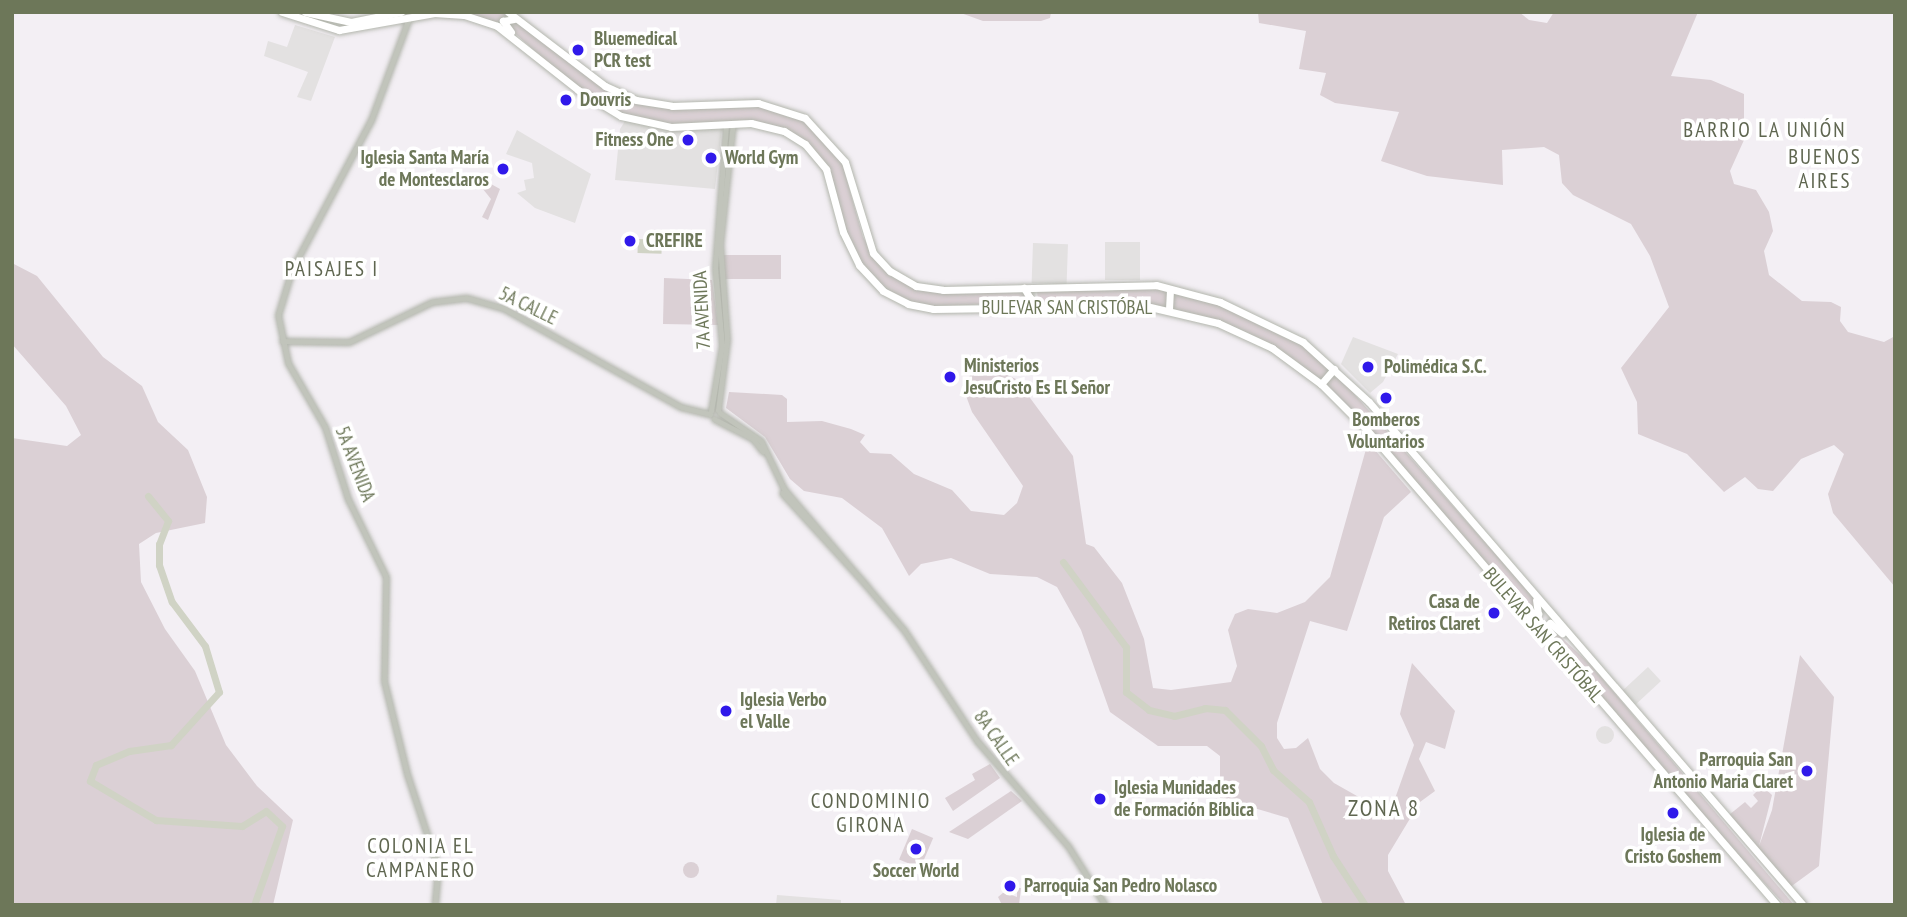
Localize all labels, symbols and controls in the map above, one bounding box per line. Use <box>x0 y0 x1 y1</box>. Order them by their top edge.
place label: Bluemedical PCR test <box>594 28 677 72</box>
marker: Bluemedical PCR test <box>568 40 588 60</box>
place label: Douvris <box>580 89 631 111</box>
marker: Douvris <box>558 92 574 108</box>
district label: BARRIO LA UNIÓN <box>1685 117 1845 143</box>
place label: Fitness One <box>595 129 674 151</box>
marker: Fitness One <box>680 132 696 148</box>
district label: BUENOS AIRES <box>1789 144 1861 194</box>
place label: Iglesia Santa María de Montesclaros <box>361 147 489 191</box>
place label: World Gym <box>725 147 798 169</box>
marker: World Gym <box>703 150 719 166</box>
marker: Iglesia Santa María de Montesclaros <box>495 161 511 177</box>
place label: CREFIRE <box>646 230 703 252</box>
marker: CREFIRE <box>620 231 640 251</box>
district label: PAISAJES I <box>286 256 378 282</box>
street label: 7A AVENIDA <box>689 270 715 350</box>
street label: 5A CALLE <box>495 282 561 330</box>
street label: BULEVAR SAN CRISTÓBAL <box>982 297 1152 319</box>
place label: Ministerios JesuCristo Es El Señor <box>964 355 1110 399</box>
place label: Polimédica S.C. <box>1384 356 1487 378</box>
marker: Polimédica S.C. <box>1358 357 1378 377</box>
marker: Ministerios JesuCristo Es El Señor <box>942 369 958 385</box>
marker: Bomberos Voluntarios <box>1378 390 1394 406</box>
place label: Bomberos Voluntarios <box>1348 409 1424 453</box>
street label: 5A AVENIDA <box>330 423 380 505</box>
street label: BULEVAR SAN CRISTÓBAL <box>1478 563 1608 707</box>
place label: Casa de Retiros Claret <box>1388 591 1480 635</box>
marker: Casa de Retiros Claret <box>1486 605 1502 621</box>
place label: Iglesia Verbo el Valle <box>740 689 827 733</box>
marker: Iglesia Verbo el Valle <box>718 703 734 719</box>
street label: 8A CALLE <box>969 706 1023 770</box>
place label: Parroquia San Antonio Maria Claret <box>1653 749 1793 793</box>
marker: Parroquia San Antonio Maria Claret <box>1799 763 1815 779</box>
place label: Iglesia Munidades de Formación Bíblica <box>1114 777 1254 821</box>
district label: CONDOMINIO GIRONA <box>812 788 930 838</box>
marker: Iglesia Munidades de Formación Bíblica <box>1092 791 1108 807</box>
district label: ZONA 8 <box>1348 794 1420 822</box>
marker: Iglesia de Cristo Goshem <box>1665 805 1681 821</box>
place label: Iglesia de Cristo Goshem <box>1625 824 1721 868</box>
district label: COLONIA EL CAMPANERO <box>367 833 475 883</box>
marker: Soccer World <box>908 841 924 857</box>
place label: Soccer World <box>872 860 960 882</box>
place label: Parroquia San Pedro Nolasco <box>1024 875 1217 897</box>
marker: Parroquia San Pedro Nolasco <box>1002 878 1018 894</box>

